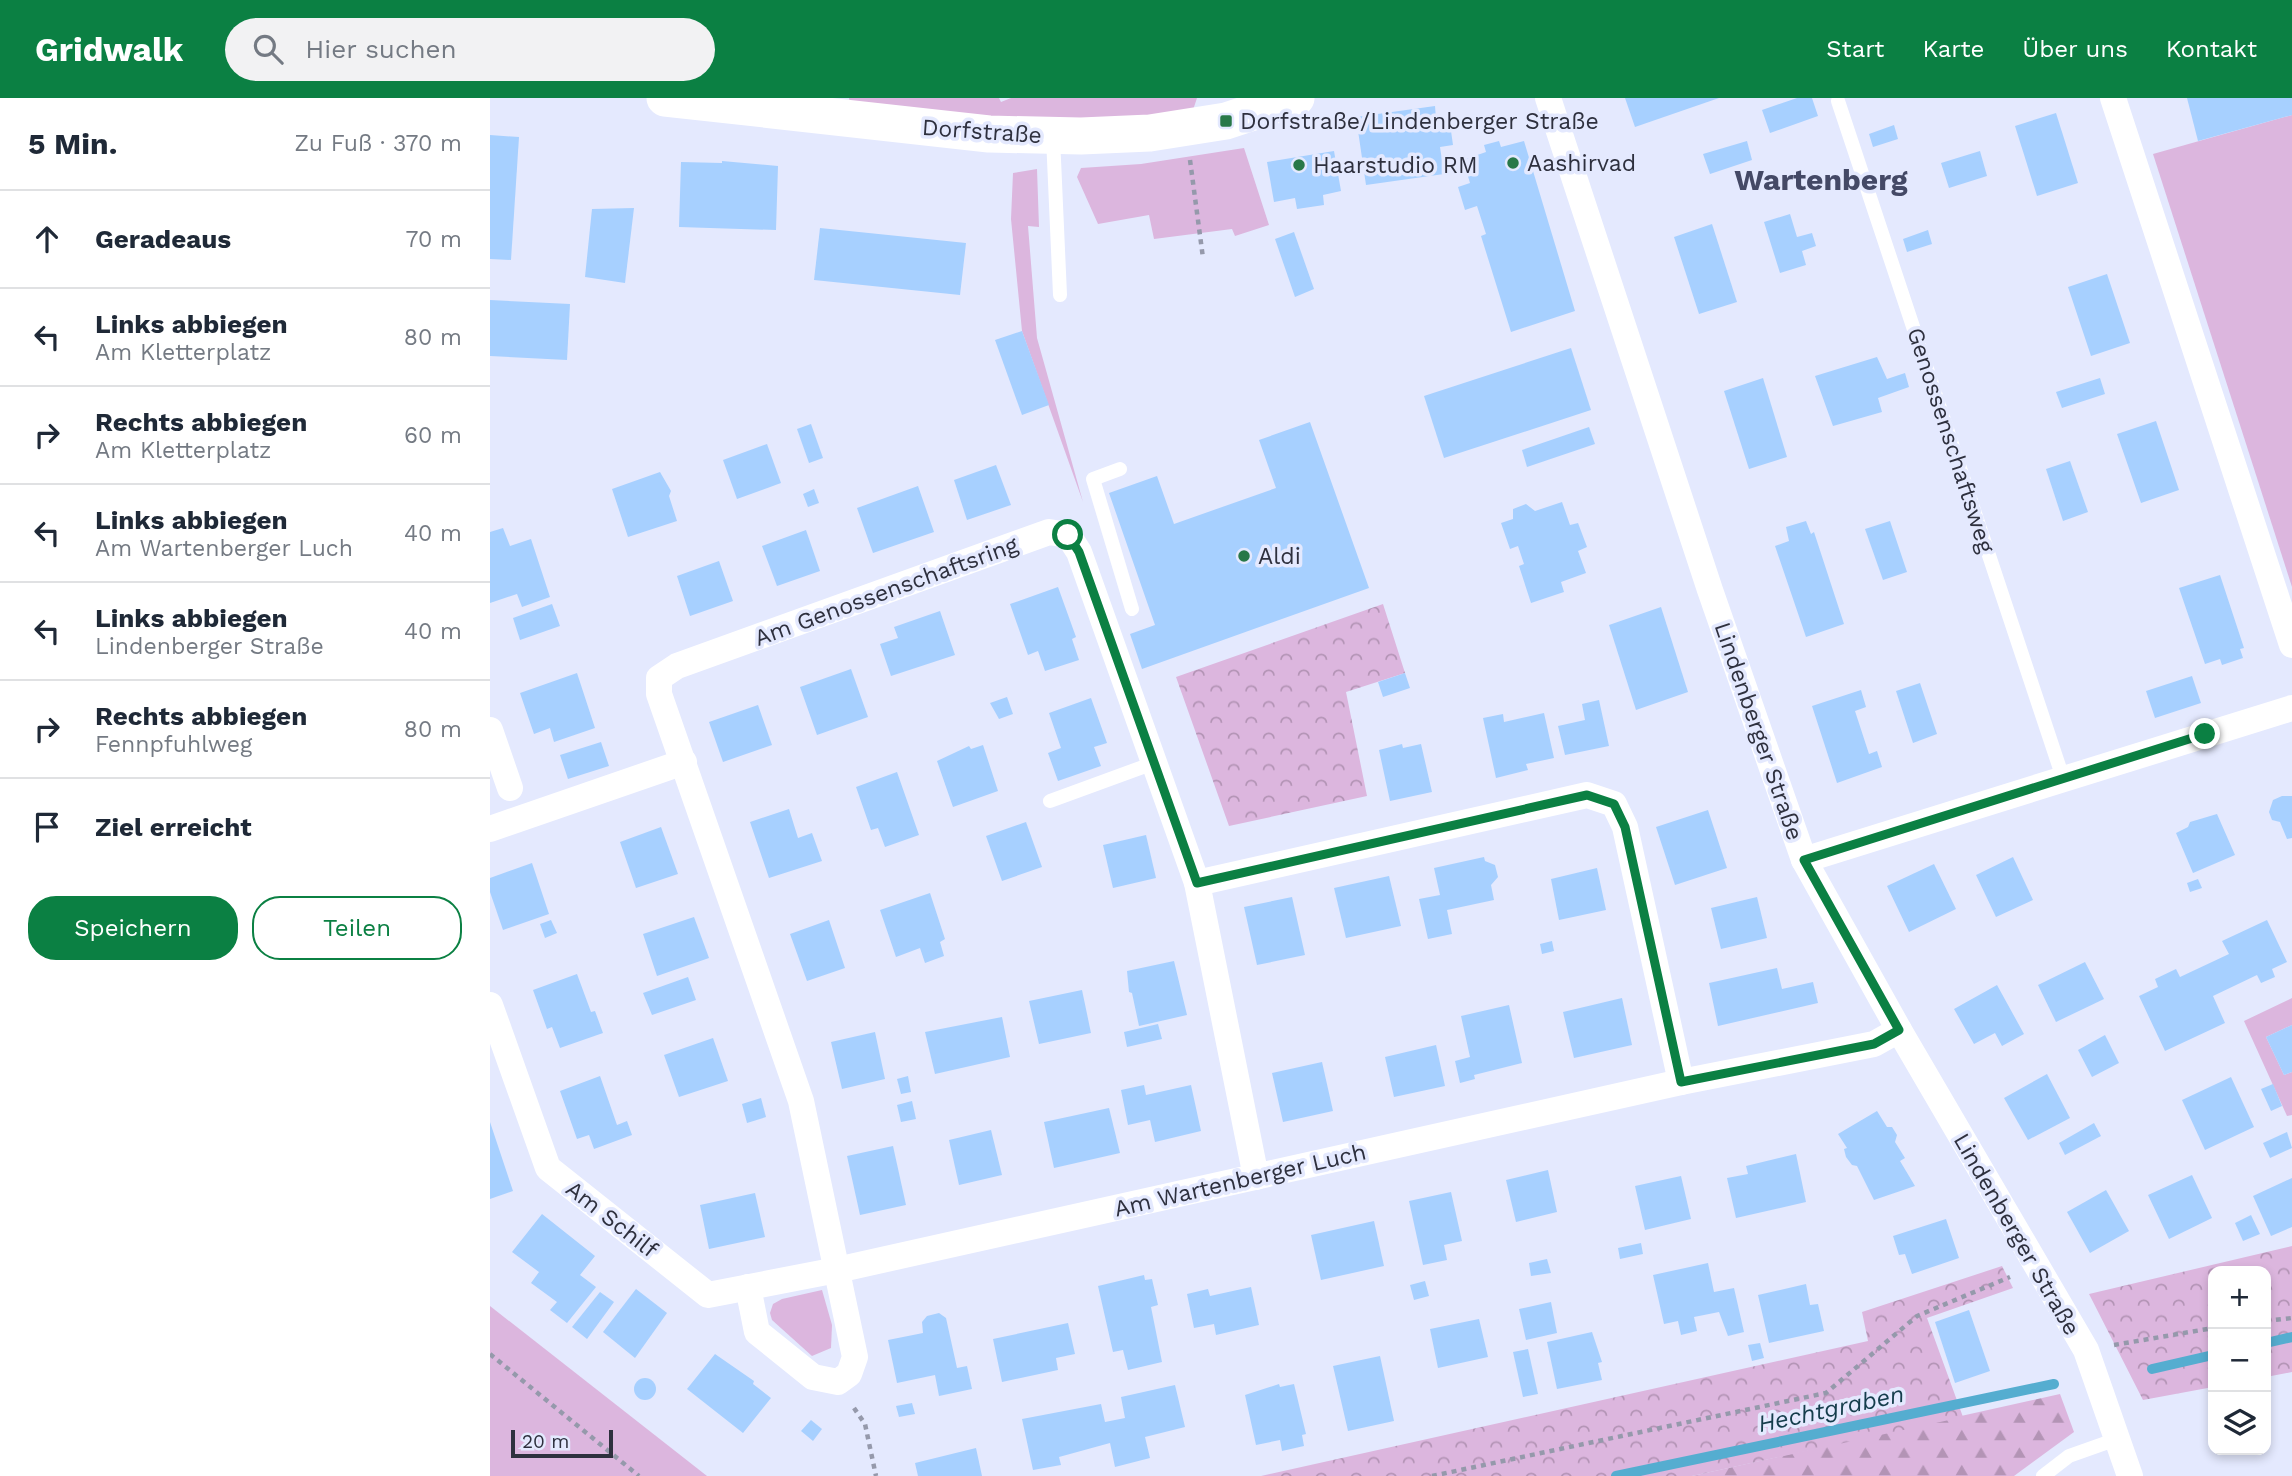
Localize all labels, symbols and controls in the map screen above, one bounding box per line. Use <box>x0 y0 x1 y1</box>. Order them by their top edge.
search box <box>225 18 715 81</box>
text: Gridwalk <box>35 30 183 69</box>
icon: search <box>249 30 287 68</box>
text: Hier suchen <box>305 34 457 64</box>
text: Start <box>1826 35 1884 63</box>
text: Karte <box>1922 35 1984 63</box>
text: Über uns <box>2022 35 2128 63</box>
text: Kontakt <box>2166 35 2257 63</box>
place label: Dorfstraße/Lindenberger Straße <box>1240 108 1599 135</box>
marker: Dorfstraße/Lindenberger Straße <box>1218 113 1234 129</box>
street label: Dorfstraße <box>921 114 1043 149</box>
text: 5 Min. <box>28 126 117 161</box>
text: Zu Fuß · 370 m <box>295 130 462 157</box>
place label: Aashirvad <box>1527 150 1636 177</box>
place label: Haarstudio RM <box>1313 152 1478 179</box>
marker: Aashirvad <box>1505 155 1521 171</box>
marker: Haarstudio RM <box>1291 157 1307 173</box>
district label: Wartenberg <box>1734 162 1908 197</box>
icon: ahead <box>28 220 66 258</box>
text: Geradeaus <box>95 224 231 254</box>
text: 70 m <box>405 226 462 253</box>
text: Links abbiegen <box>95 309 288 339</box>
icon: left <box>28 318 66 356</box>
text: 80 m <box>404 324 462 351</box>
street label: Genossenschaftsweg <box>1901 324 2000 557</box>
text: Am Kletterplatz <box>95 339 271 366</box>
text: Rechts abbiegen <box>95 407 307 437</box>
icon: right <box>28 416 66 454</box>
text: 60 m <box>404 422 462 449</box>
text: Am Kletterplatz <box>95 437 271 464</box>
text: Links abbiegen <box>95 505 288 535</box>
icon: left <box>28 514 66 552</box>
route start <box>1052 519 1083 550</box>
text: 40 m <box>404 520 462 547</box>
street label: Am Genossenschaftsring <box>751 531 1022 652</box>
text: Am Wartenberger Luch <box>95 535 353 562</box>
place label: Aldi <box>1258 543 1301 570</box>
marker: Aldi <box>1236 548 1252 564</box>
text: Links abbiegen <box>95 603 288 633</box>
icon: left <box>28 612 66 650</box>
text: 40 m <box>404 618 462 645</box>
street label: Lindenberger Straße <box>1709 619 1809 844</box>
text: Lindenberger Straße <box>95 633 324 660</box>
text: Rechts abbiegen <box>95 701 307 731</box>
icon: right <box>28 710 66 748</box>
text: 80 m <box>404 716 462 743</box>
route end <box>2189 718 2220 749</box>
text: Fennpfuhlweg <box>95 731 252 758</box>
icon: arrive <box>28 808 66 846</box>
text: Ziel erreicht <box>95 812 252 842</box>
button: Speichern <box>28 896 238 960</box>
button: Teilen <box>252 896 462 960</box>
street label: Lindenberger Straße <box>1948 1128 2085 1340</box>
street label: Am Wartenberger Luch <box>1111 1138 1369 1223</box>
street label: Am Schilf <box>560 1175 663 1264</box>
map controls <box>2208 1266 2271 1455</box>
button: + <box>2208 1266 2271 1329</box>
button: − <box>2208 1329 2271 1392</box>
water label: Hechtgraben <box>1755 1380 1907 1438</box>
button: layers <box>2208 1392 2271 1455</box>
scale bar <box>511 1427 612 1459</box>
text: 20 m <box>522 1430 569 1453</box>

